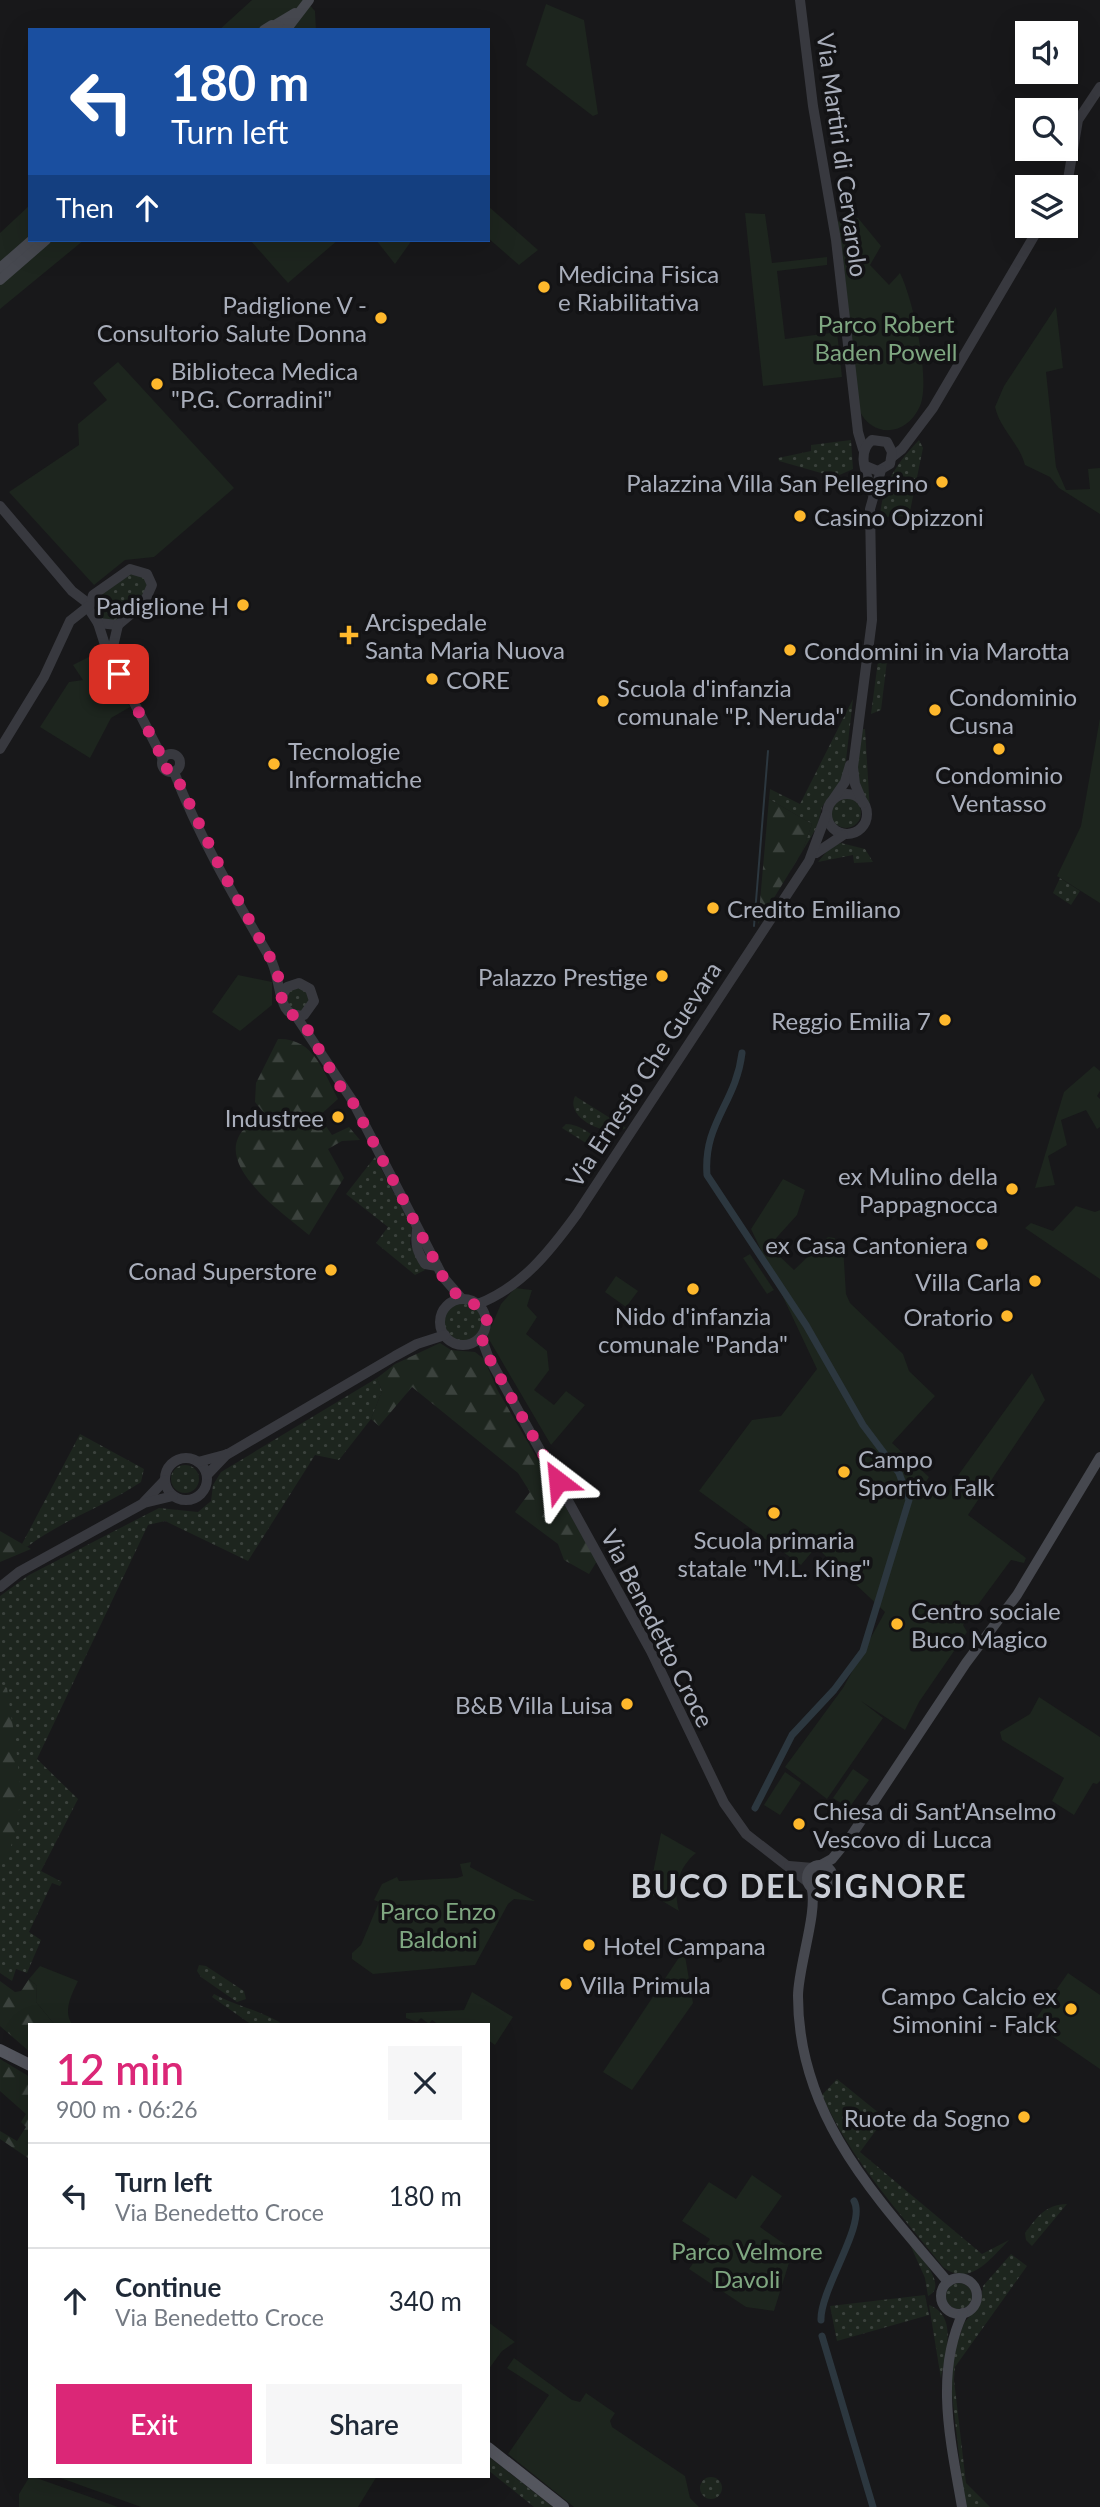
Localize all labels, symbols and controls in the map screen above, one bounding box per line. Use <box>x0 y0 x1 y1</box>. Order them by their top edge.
map controls <box>1015 21 1078 238</box>
button: sound <box>1015 21 1078 84</box>
street label: Via Martiri di Cervarolo <box>812 31 874 279</box>
text: 180 m <box>171 53 309 111</box>
icon: left <box>56 56 147 147</box>
button: search <box>1015 98 1078 161</box>
text: Turn left <box>171 112 288 151</box>
button: layers <box>1015 175 1078 238</box>
icon: ahead <box>128 189 166 227</box>
text: Then <box>56 192 114 224</box>
place label: Medicina Fisica e Riabilitativa <box>558 259 719 316</box>
marker: Medicina Fisica e Riabilitativa <box>536 279 552 295</box>
place label: Padiglione V - Consultorio Salute Donna <box>97 290 367 347</box>
park label: Parco Robert Baden Powell <box>815 309 957 366</box>
marker: Padiglione V - Consultorio Salute Donna <box>373 310 389 326</box>
place label: Biblioteca Medica "P.G. Corradini" <box>171 356 358 413</box>
marker: Biblioteca Medica "P.G. Corradini" <box>149 376 165 392</box>
place label: Palazzina Villa San Pellegrino <box>626 468 928 497</box>
marker: Palazzina Villa San Pellegrino <box>934 474 950 490</box>
place label: Casino Opizzoni <box>814 502 984 531</box>
marker: Casino Opizzoni <box>792 508 808 524</box>
place label: Padiglione H <box>96 591 229 620</box>
marker: Padiglione H <box>235 597 251 613</box>
place label: Arcispedale Santa Maria Nuova <box>365 607 565 664</box>
marker: Arcispedale Santa Maria Nuova <box>339 625 359 645</box>
place label: Condomini in via Marotta <box>804 636 1069 665</box>
marker: Condomini in via Marotta <box>782 642 798 658</box>
pin <box>89 644 149 704</box>
icon: arrive <box>100 655 138 693</box>
place label: CORE <box>446 665 510 694</box>
marker: CORE <box>424 671 440 687</box>
place label: Scuola d'infanzia comunale "P. Neruda" <box>617 673 844 730</box>
place label: Condominio Cusna <box>949 682 1077 739</box>
marker: Scuola d'infanzia comunale "P. Neruda" <box>595 693 611 709</box>
marker: Condominio Cusna <box>927 702 943 718</box>
place label: Tecnologie Informatiche <box>288 736 422 793</box>
marker: Condominio Ventasso <box>991 741 1007 757</box>
marker: Tecnologie Informatiche <box>266 756 282 772</box>
place label: Condominio Ventasso <box>935 760 1063 817</box>
place label: Credito Emiliano <box>727 894 901 923</box>
marker: Credito Emiliano <box>705 900 721 916</box>
street label: Via Ernesto Che Guevara <box>559 956 727 1192</box>
place label: Palazzo Prestige <box>478 962 648 991</box>
marker: Palazzo Prestige <box>654 968 670 984</box>
place label: Reggio Emilia 7 <box>771 1006 931 1035</box>
marker: Reggio Emilia 7 <box>937 1012 953 1028</box>
place label: Industree <box>225 1103 324 1132</box>
marker: Industree <box>330 1109 346 1125</box>
place label: ex Mulino della Pappagnocca <box>838 1161 998 1218</box>
marker: ex Mulino della Pappagnocca <box>1004 1181 1020 1197</box>
place label: ex Casa Cantoniera <box>765 1230 968 1259</box>
marker: ex Casa Cantoniera <box>974 1236 990 1252</box>
place label: Conad Superstore <box>128 1256 317 1285</box>
marker: Conad Superstore <box>323 1262 339 1278</box>
place label: Villa Carla <box>915 1267 1021 1296</box>
marker: Villa Carla <box>1027 1273 1043 1289</box>
marker: Nido d'infanzia comunale "Panda" <box>685 1281 701 1297</box>
place label: Nido d'infanzia comunale "Panda" <box>598 1301 788 1358</box>
place label: Oratorio <box>903 1302 993 1331</box>
marker: Oratorio <box>999 1308 1015 1324</box>
position arrow <box>521 1444 595 1518</box>
place label: Campo Sportivo Falk <box>858 1444 996 1501</box>
marker: Campo Sportivo Falk <box>836 1464 852 1480</box>
marker: Scuola primaria statale "M.L. King" <box>766 1505 782 1521</box>
street label: Via Benedetto Croce <box>596 1524 720 1732</box>
place label: Scuola primaria statale "M.L. King" <box>677 1525 871 1582</box>
place label: Centro sociale Buco Magico <box>911 1596 1061 1653</box>
marker: Centro sociale Buco Magico <box>889 1616 905 1632</box>
place label: B&B Villa Luisa <box>455 1690 613 1719</box>
marker: B&B Villa Luisa <box>619 1696 635 1712</box>
place label: Chiesa di Sant'Anselmo Vescovo di Lucca <box>813 1796 1056 1853</box>
marker: Chiesa di Sant'Anselmo Vescovo di Lucca <box>791 1816 807 1832</box>
district label: BUCO DEL SIGNORE <box>630 1866 968 1905</box>
park label: Parco Enzo Baldoni <box>380 1896 496 1953</box>
place label: Hotel Campana <box>603 1931 766 1960</box>
marker: Hotel Campana <box>581 1937 597 1953</box>
place label: Villa Primula <box>580 1970 711 1999</box>
marker: Villa Primula <box>558 1976 574 1992</box>
place label: Campo Calcio ex Simonini - Falck <box>881 1981 1058 2038</box>
marker: Campo Calcio ex Simonini - Falck <box>1063 2001 1079 2017</box>
text: 12 min <box>56 2044 184 2094</box>
button: close <box>388 2046 462 2120</box>
text: 900 m · 06:26 <box>56 2095 198 2123</box>
place label: Ruote da Sogno <box>844 2103 1010 2132</box>
marker: Ruote da Sogno <box>1016 2109 1032 2125</box>
text: Turn left <box>115 2166 212 2198</box>
icon: left <box>56 2177 94 2215</box>
text: 180 m <box>389 2180 462 2212</box>
text: Via Benedetto Croce <box>115 2198 324 2226</box>
park label: Parco Velmore Davoli <box>671 2236 823 2293</box>
text: Continue <box>115 2271 221 2303</box>
icon: ahead <box>56 2282 94 2320</box>
text: 340 m <box>389 2285 462 2317</box>
text: Via Benedetto Croce <box>115 2303 324 2331</box>
button: Exit <box>56 2384 252 2464</box>
button: Share <box>266 2384 462 2464</box>

